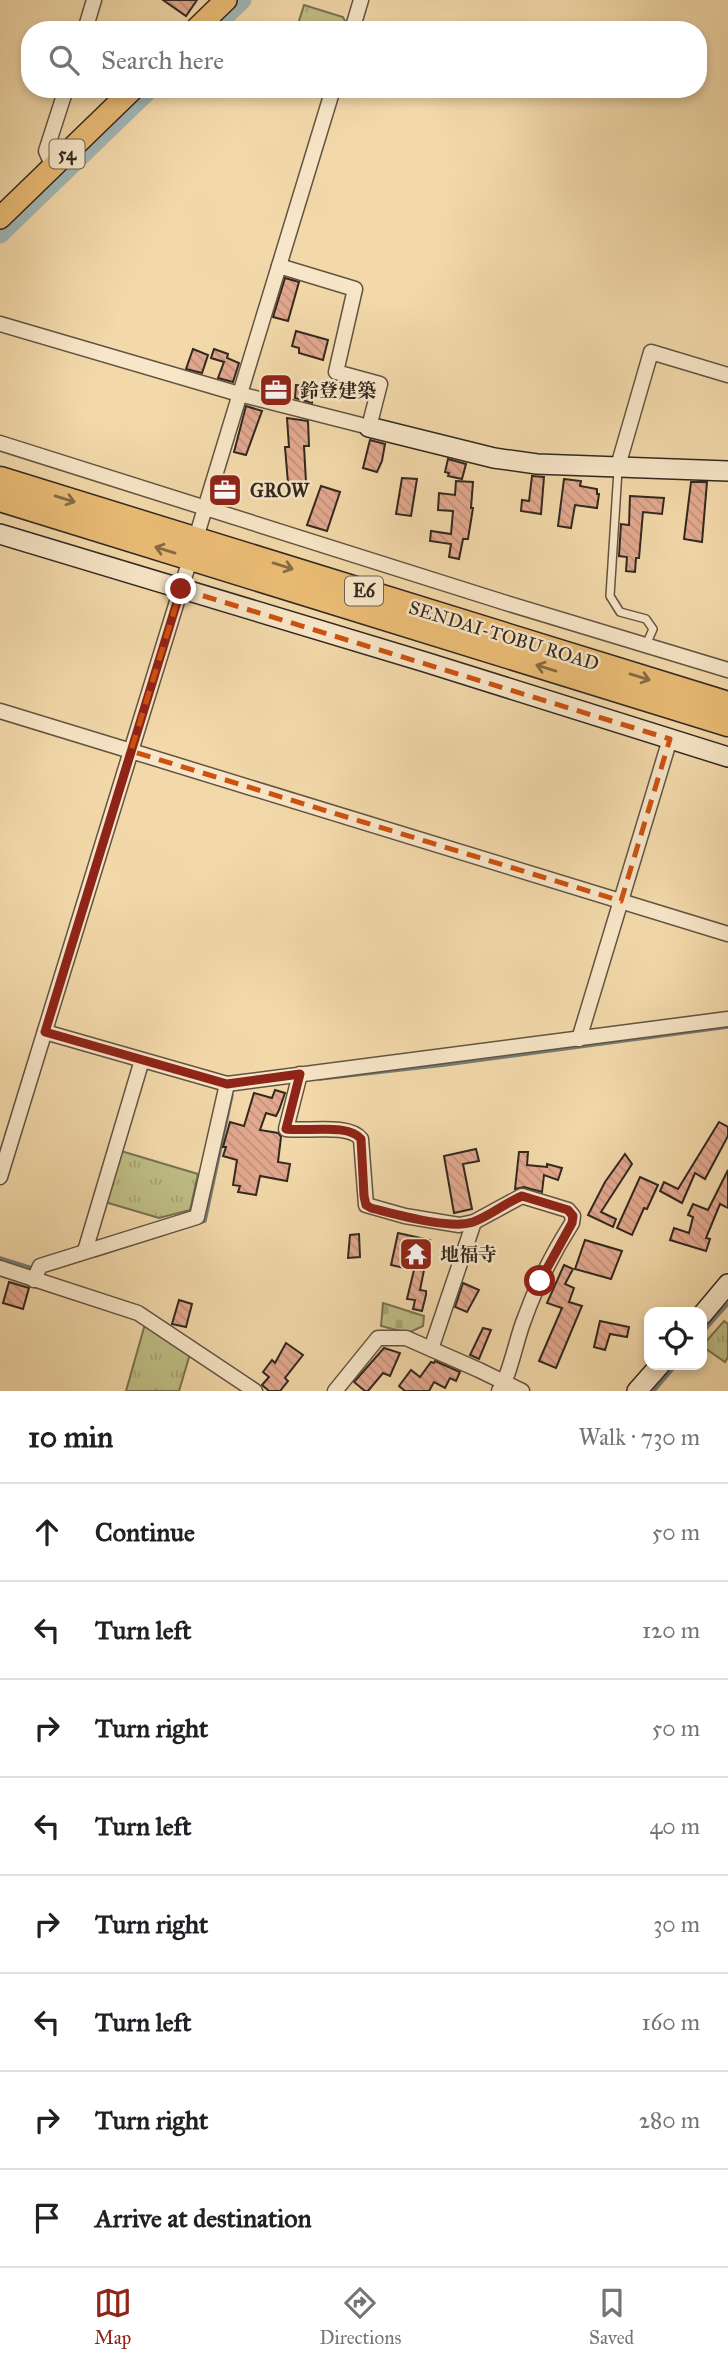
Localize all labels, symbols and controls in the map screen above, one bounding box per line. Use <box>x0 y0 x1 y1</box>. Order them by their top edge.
search box <box>21 21 707 98</box>
icon: search <box>45 41 83 79</box>
text: Search here <box>101 44 224 76</box>
road number: 54 <box>50 140 84 168</box>
office icon: 鈴登建築 <box>257 371 295 409</box>
place label: 鈴登建築 <box>300 379 376 402</box>
office icon: GROW <box>206 471 244 509</box>
place label: GROW <box>250 479 310 502</box>
one-way arrow <box>54 494 76 507</box>
one-way arrow <box>154 543 176 555</box>
one-way arrow <box>271 561 293 574</box>
route end <box>165 573 196 604</box>
road number: E6 <box>345 576 383 606</box>
street label: SENDAI-TOBU ROAD <box>406 596 602 675</box>
one-way arrow <box>535 661 557 673</box>
one-way arrow <box>629 672 651 684</box>
temple icon: 地福寺 <box>397 1235 435 1273</box>
place label: 地福寺 <box>440 1243 497 1266</box>
route start <box>524 1265 555 1296</box>
map controls <box>644 1307 707 1370</box>
button: locate <box>644 1307 707 1370</box>
text: 10 min <box>28 1419 113 1455</box>
text: Walk · 730 m <box>579 1423 700 1451</box>
icon: ahead <box>28 1513 66 1551</box>
text: Continue <box>95 1516 195 1548</box>
text: 50 m <box>652 1518 700 1546</box>
icon: left <box>28 1611 66 1649</box>
text: Turn left <box>95 1614 191 1646</box>
text: 120 m <box>642 1616 700 1644</box>
icon: right <box>28 1709 66 1747</box>
text: Turn right <box>95 1712 208 1744</box>
text: 50 m <box>652 1714 700 1742</box>
icon: left <box>28 1807 66 1845</box>
text: Turn left <box>95 1810 191 1842</box>
text: 40 m <box>650 1812 700 1840</box>
icon: right <box>28 1905 66 1943</box>
text: Turn right <box>95 1908 208 1940</box>
text: 30 m <box>653 1910 700 1938</box>
icon: left <box>28 2003 66 2041</box>
text: Turn left <box>95 2006 191 2038</box>
text: 160 m <box>642 2008 700 2036</box>
icon: right <box>28 2101 66 2139</box>
text: Turn right <box>95 2104 208 2136</box>
text: 280 m <box>639 2106 700 2134</box>
icon: arrive <box>28 2199 66 2237</box>
text: Arrive at destination <box>95 2202 312 2234</box>
tab: Map <box>94 2284 132 2349</box>
tab: Directions <box>319 2284 401 2349</box>
tab: Saved <box>589 2284 634 2349</box>

